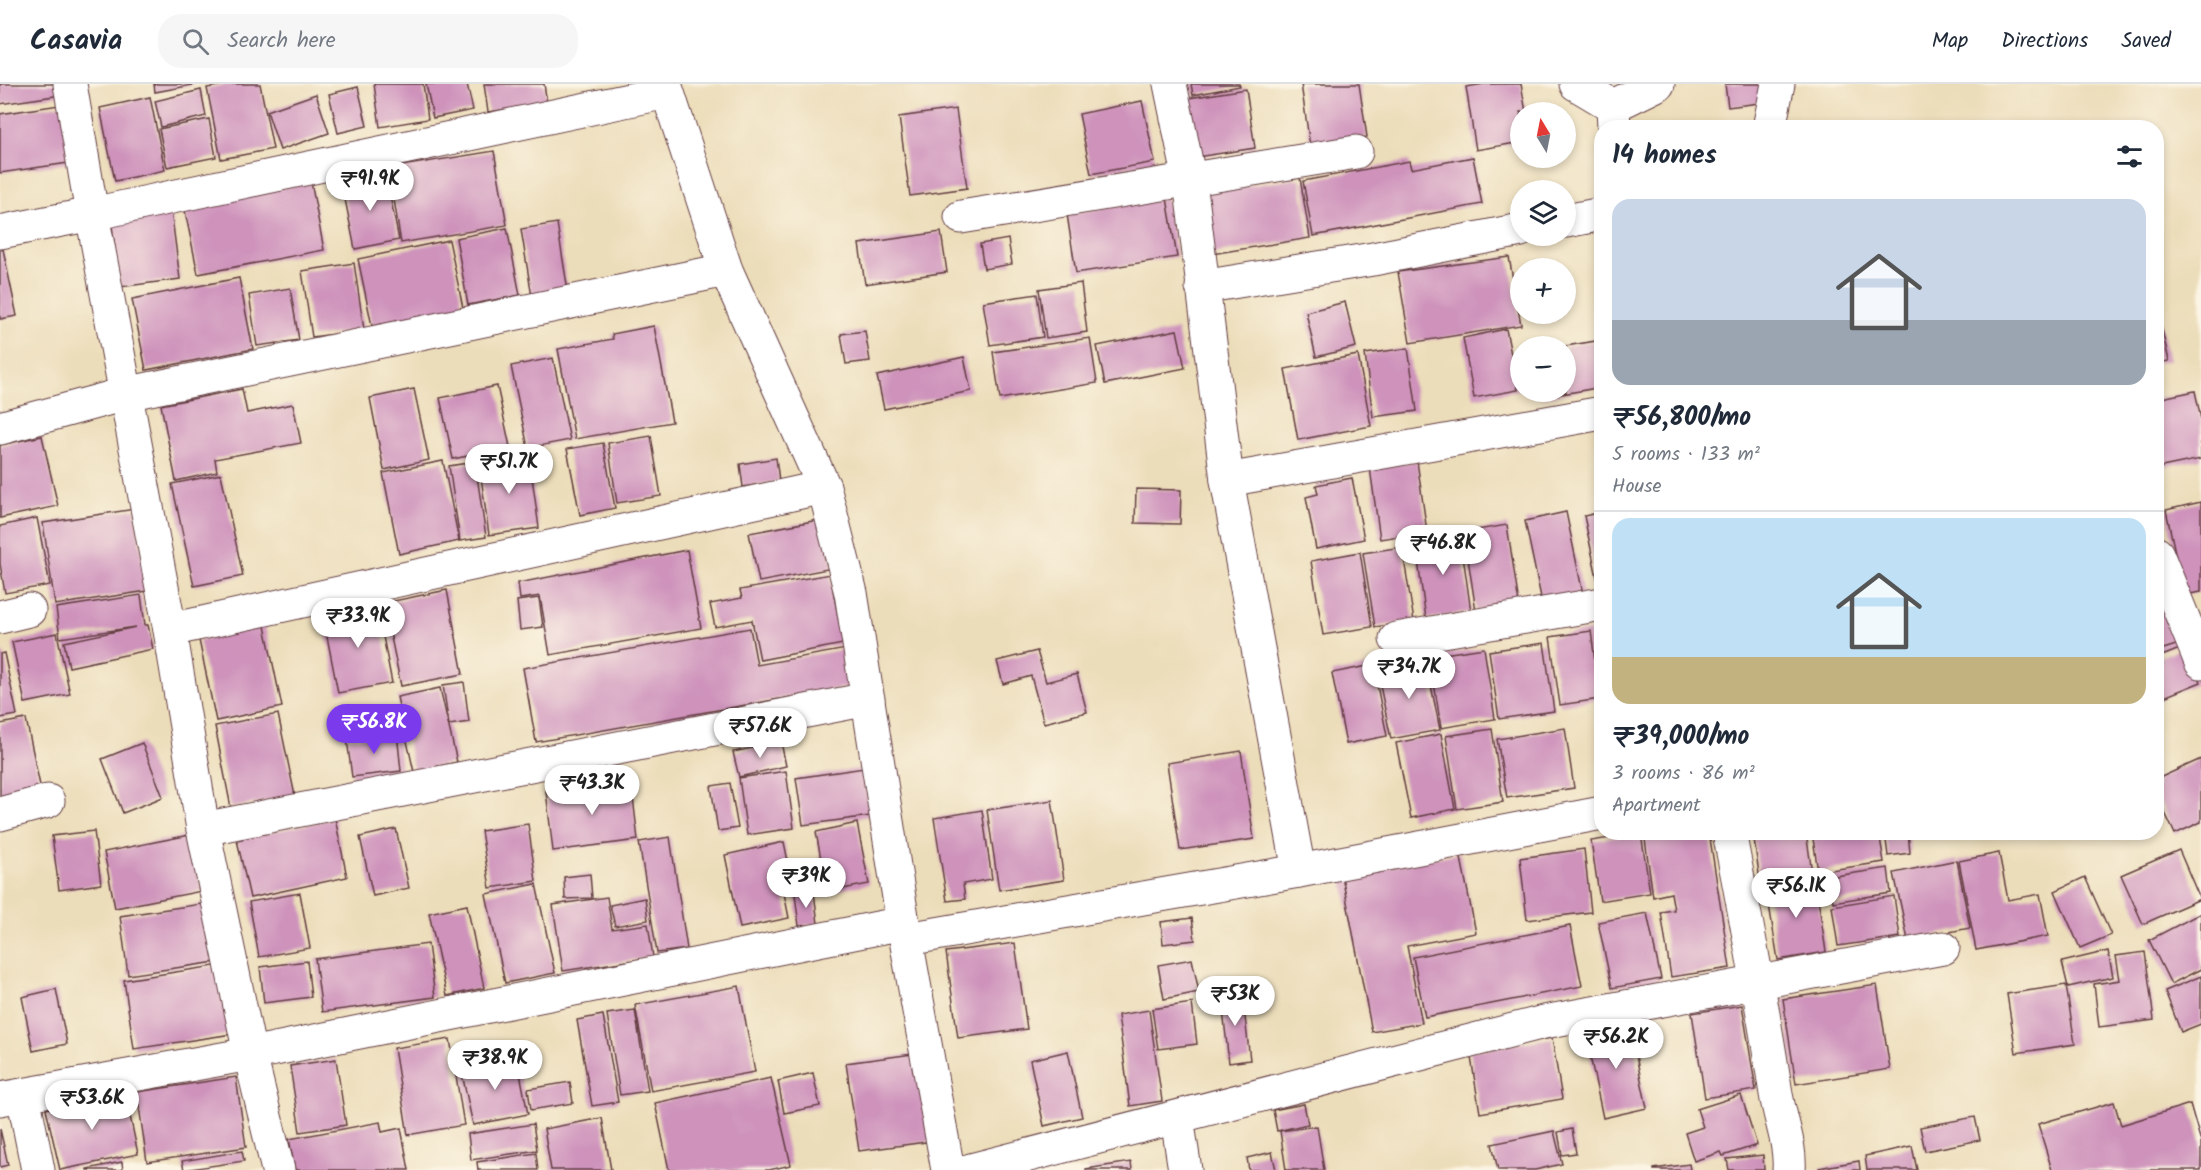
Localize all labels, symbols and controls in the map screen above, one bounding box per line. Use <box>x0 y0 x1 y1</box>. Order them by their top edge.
search box <box>158 14 578 68</box>
text: Casavia <box>30 19 122 64</box>
text: Search here <box>227 24 336 59</box>
icon: search <box>179 25 212 58</box>
text: Map <box>1932 25 1968 58</box>
text: Directions <box>2001 25 2088 58</box>
text: Saved <box>2121 25 2171 58</box>
north arrow <box>1510 102 1576 168</box>
map controls <box>1510 102 1576 402</box>
text: 14 homes <box>1612 135 1717 177</box>
icon: filters <box>2113 140 2146 173</box>
pin: ₹91.9K <box>321 161 419 212</box>
text: ₹91.9K <box>340 164 400 196</box>
button: layers <box>1510 180 1576 246</box>
icon: home <box>1825 238 1933 346</box>
button: + <box>1510 258 1576 324</box>
button: − <box>1510 336 1576 402</box>
text: ₹56,800/mo <box>1612 397 1751 439</box>
text: 5 rooms · 133 m² <box>1612 439 1760 471</box>
pin: ₹51.7K <box>460 444 558 495</box>
text: ₹51.7K <box>479 447 539 479</box>
text: House <box>1612 471 1662 503</box>
pin: ₹46.8K <box>1394 525 1492 576</box>
text: ₹46.8K <box>1409 528 1477 560</box>
icon: home <box>1825 557 1933 665</box>
pin: ₹33.9K <box>309 598 407 649</box>
text: ₹33.9K <box>325 601 391 633</box>
pin: ₹34.7K <box>1360 649 1458 700</box>
text: ₹34.7K <box>1376 652 1442 684</box>
pin: ₹56.8K <box>325 704 423 755</box>
text: ₹56.8K <box>341 707 407 739</box>
pin: ₹57.6K <box>711 708 809 759</box>
text: ₹57.6K <box>728 711 792 743</box>
text: ₹39,000/mo <box>1612 716 1749 758</box>
text: 3 rooms · 86 m² <box>1612 758 1755 790</box>
pin: ₹43.3K <box>543 765 641 816</box>
text: ₹43.3K <box>559 768 625 800</box>
text: Apartment <box>1612 790 1701 822</box>
pin: ₹39K <box>770 858 842 909</box>
text: ₹39K <box>781 861 831 893</box>
pin: ₹56.1K <box>1747 868 1845 919</box>
text: ₹56.1K <box>1765 871 1827 903</box>
pin: ₹53K <box>1199 976 1271 1027</box>
text: ₹53K <box>1210 979 1260 1011</box>
pin: ₹56.2K <box>1567 1019 1665 1070</box>
text: ₹56.2K <box>1583 1022 1649 1054</box>
pin: ₹38.9K <box>446 1040 544 1091</box>
text: ₹38.9K <box>461 1043 529 1075</box>
pin: ₹53.6K <box>43 1080 141 1131</box>
text: ₹53.6K <box>59 1083 125 1115</box>

